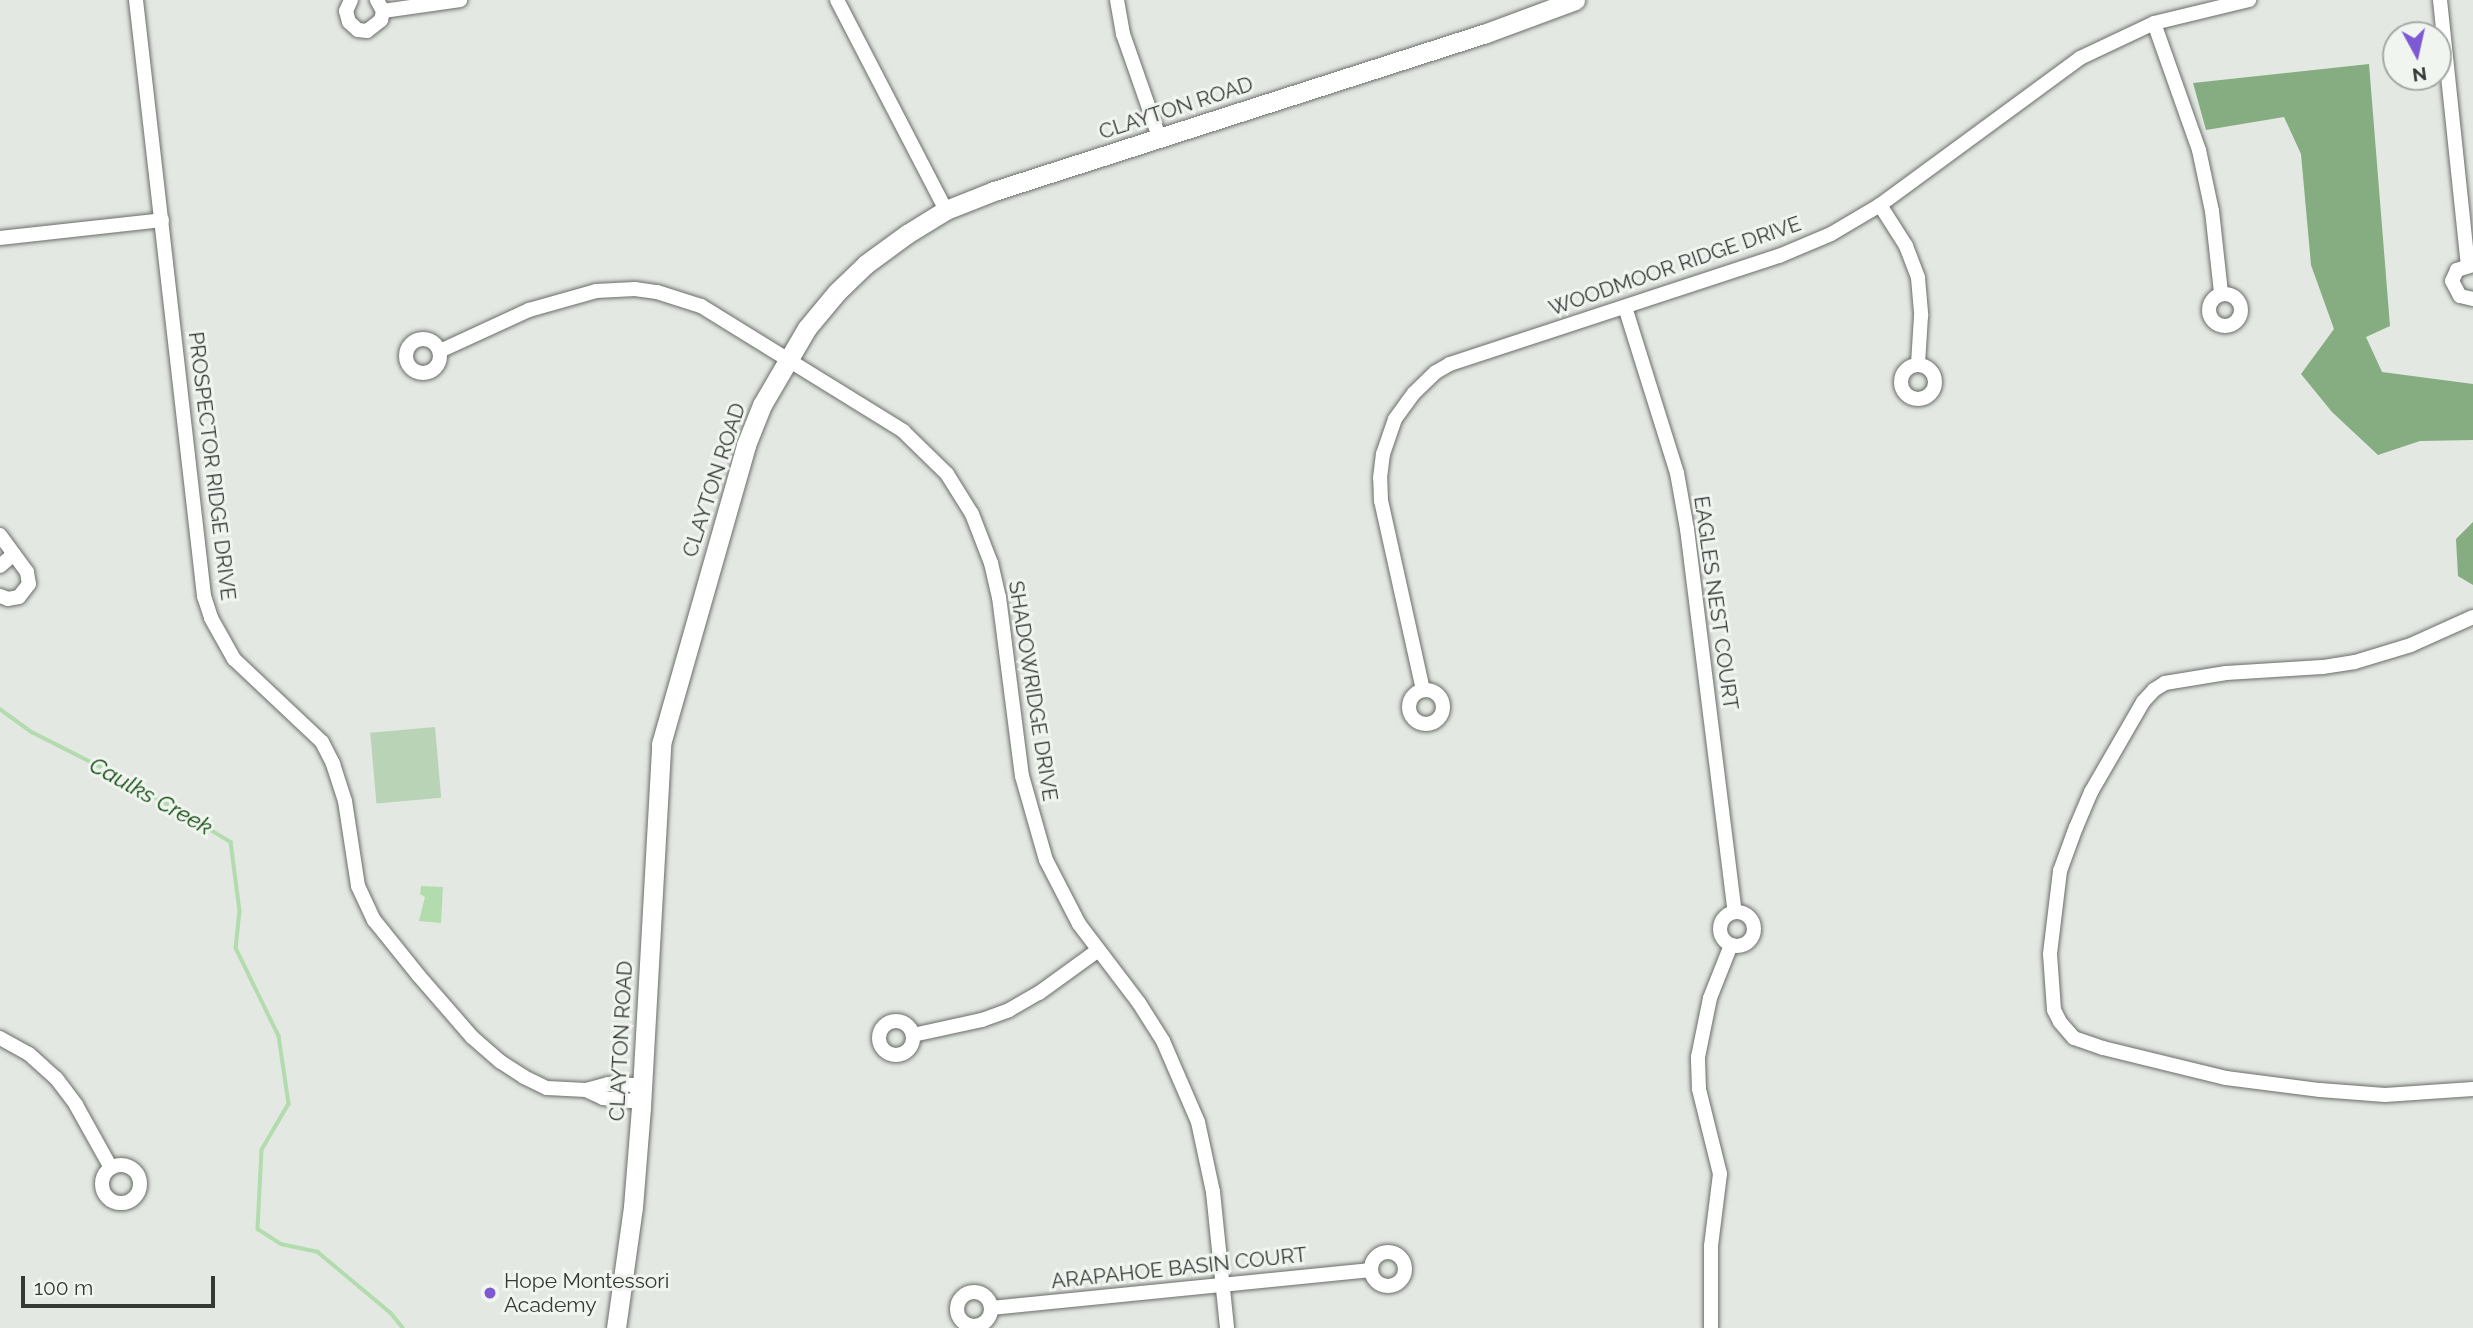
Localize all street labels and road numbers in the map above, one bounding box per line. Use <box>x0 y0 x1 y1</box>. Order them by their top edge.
street label: CLAYTON ROAD <box>1096 71 1256 145</box>
street label: WOODMOOR RIDGE DRIVE <box>1546 211 1804 321</box>
street label: PROSPECTOR RIDGE DRIVE <box>183 330 241 602</box>
street label: CLAYTON ROAD <box>677 400 751 560</box>
street label: EAGLES NEST COURT <box>1688 494 1744 712</box>
street label: SHADOWRIDGE DRIVE <box>1003 579 1063 803</box>
street label: CLAYTON ROAD <box>604 960 638 1122</box>
street label: ARAPAHOE BASIN COURT <box>1050 1242 1308 1294</box>

